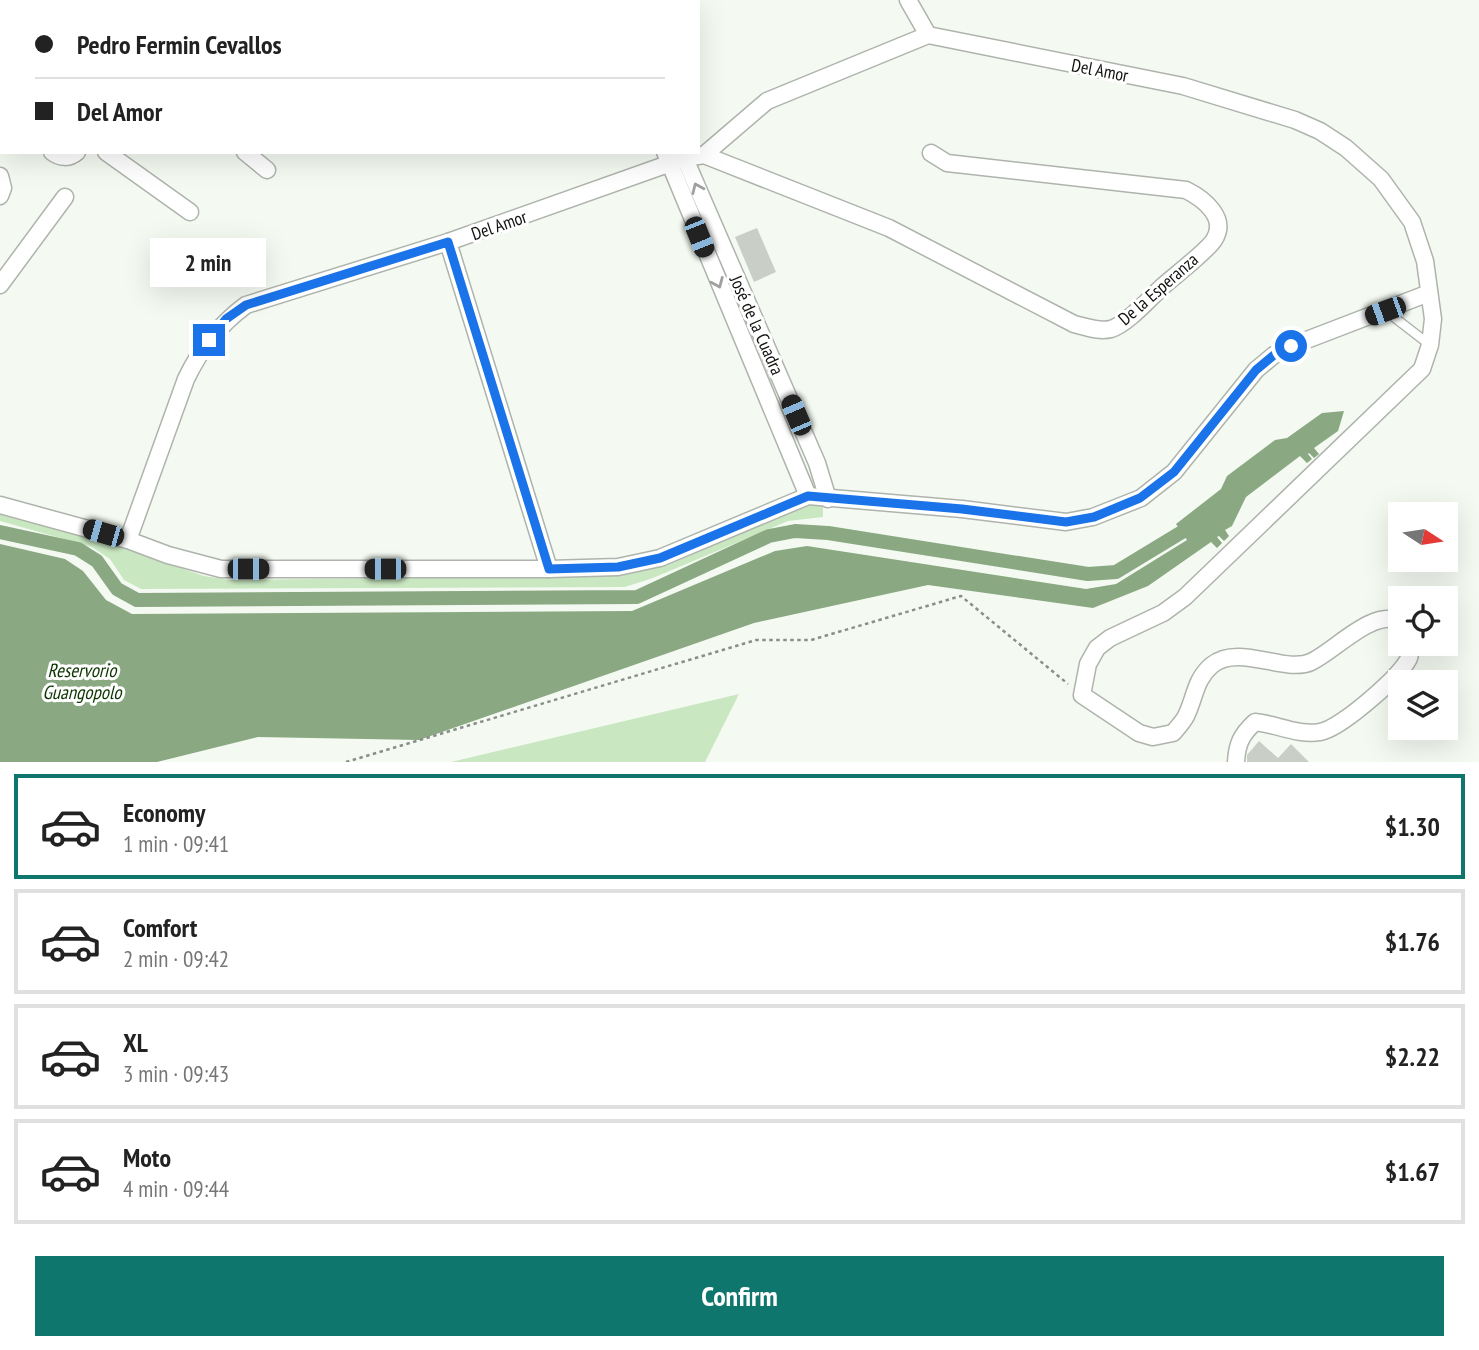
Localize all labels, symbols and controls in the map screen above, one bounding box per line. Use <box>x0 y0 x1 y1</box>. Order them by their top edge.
text: Pedro Fermin Cevallos <box>77 28 282 61</box>
street label: Del Amor <box>1070 53 1130 87</box>
text: Del Amor <box>77 95 162 128</box>
one-way arrow <box>691 182 705 195</box>
street label: Del Amor <box>468 205 530 245</box>
car <box>682 214 717 260</box>
callout: 2 min <box>151 238 267 288</box>
text: 2 min <box>185 248 231 277</box>
street label: De la Esperanza <box>1113 248 1203 330</box>
street label: José de la Cuadra <box>724 271 789 378</box>
one-way arrow <box>710 277 724 289</box>
car <box>1362 294 1409 328</box>
route end <box>193 324 225 356</box>
route start <box>1275 330 1307 362</box>
car <box>779 392 814 438</box>
north arrow <box>1388 502 1458 572</box>
map controls <box>1388 502 1458 740</box>
car <box>80 517 127 549</box>
car <box>228 559 270 580</box>
car <box>365 559 407 580</box>
button: locate <box>1388 586 1458 656</box>
water label: Reservorio Guangopolo <box>42 658 123 704</box>
button: layers <box>1388 670 1458 740</box>
icon: car <box>39 795 102 858</box>
text: Economy <box>123 796 205 829</box>
text: $1.30 <box>1385 810 1440 843</box>
text: 1 min · 09:41 <box>123 829 229 858</box>
icon: car <box>39 910 102 973</box>
text: Comfort <box>123 911 197 944</box>
text: $1.76 <box>1385 925 1440 958</box>
text: 2 min · 09:42 <box>123 944 229 973</box>
icon: car <box>39 1025 102 1088</box>
text: XL <box>123 1026 148 1059</box>
text: $2.22 <box>1385 1040 1440 1073</box>
text: 3 min · 09:43 <box>123 1059 229 1088</box>
icon: car <box>39 1140 102 1203</box>
text: Moto <box>123 1141 171 1174</box>
text: $1.67 <box>1385 1155 1440 1188</box>
text: 4 min · 09:44 <box>123 1174 229 1203</box>
button: Confirm <box>35 1256 1444 1336</box>

